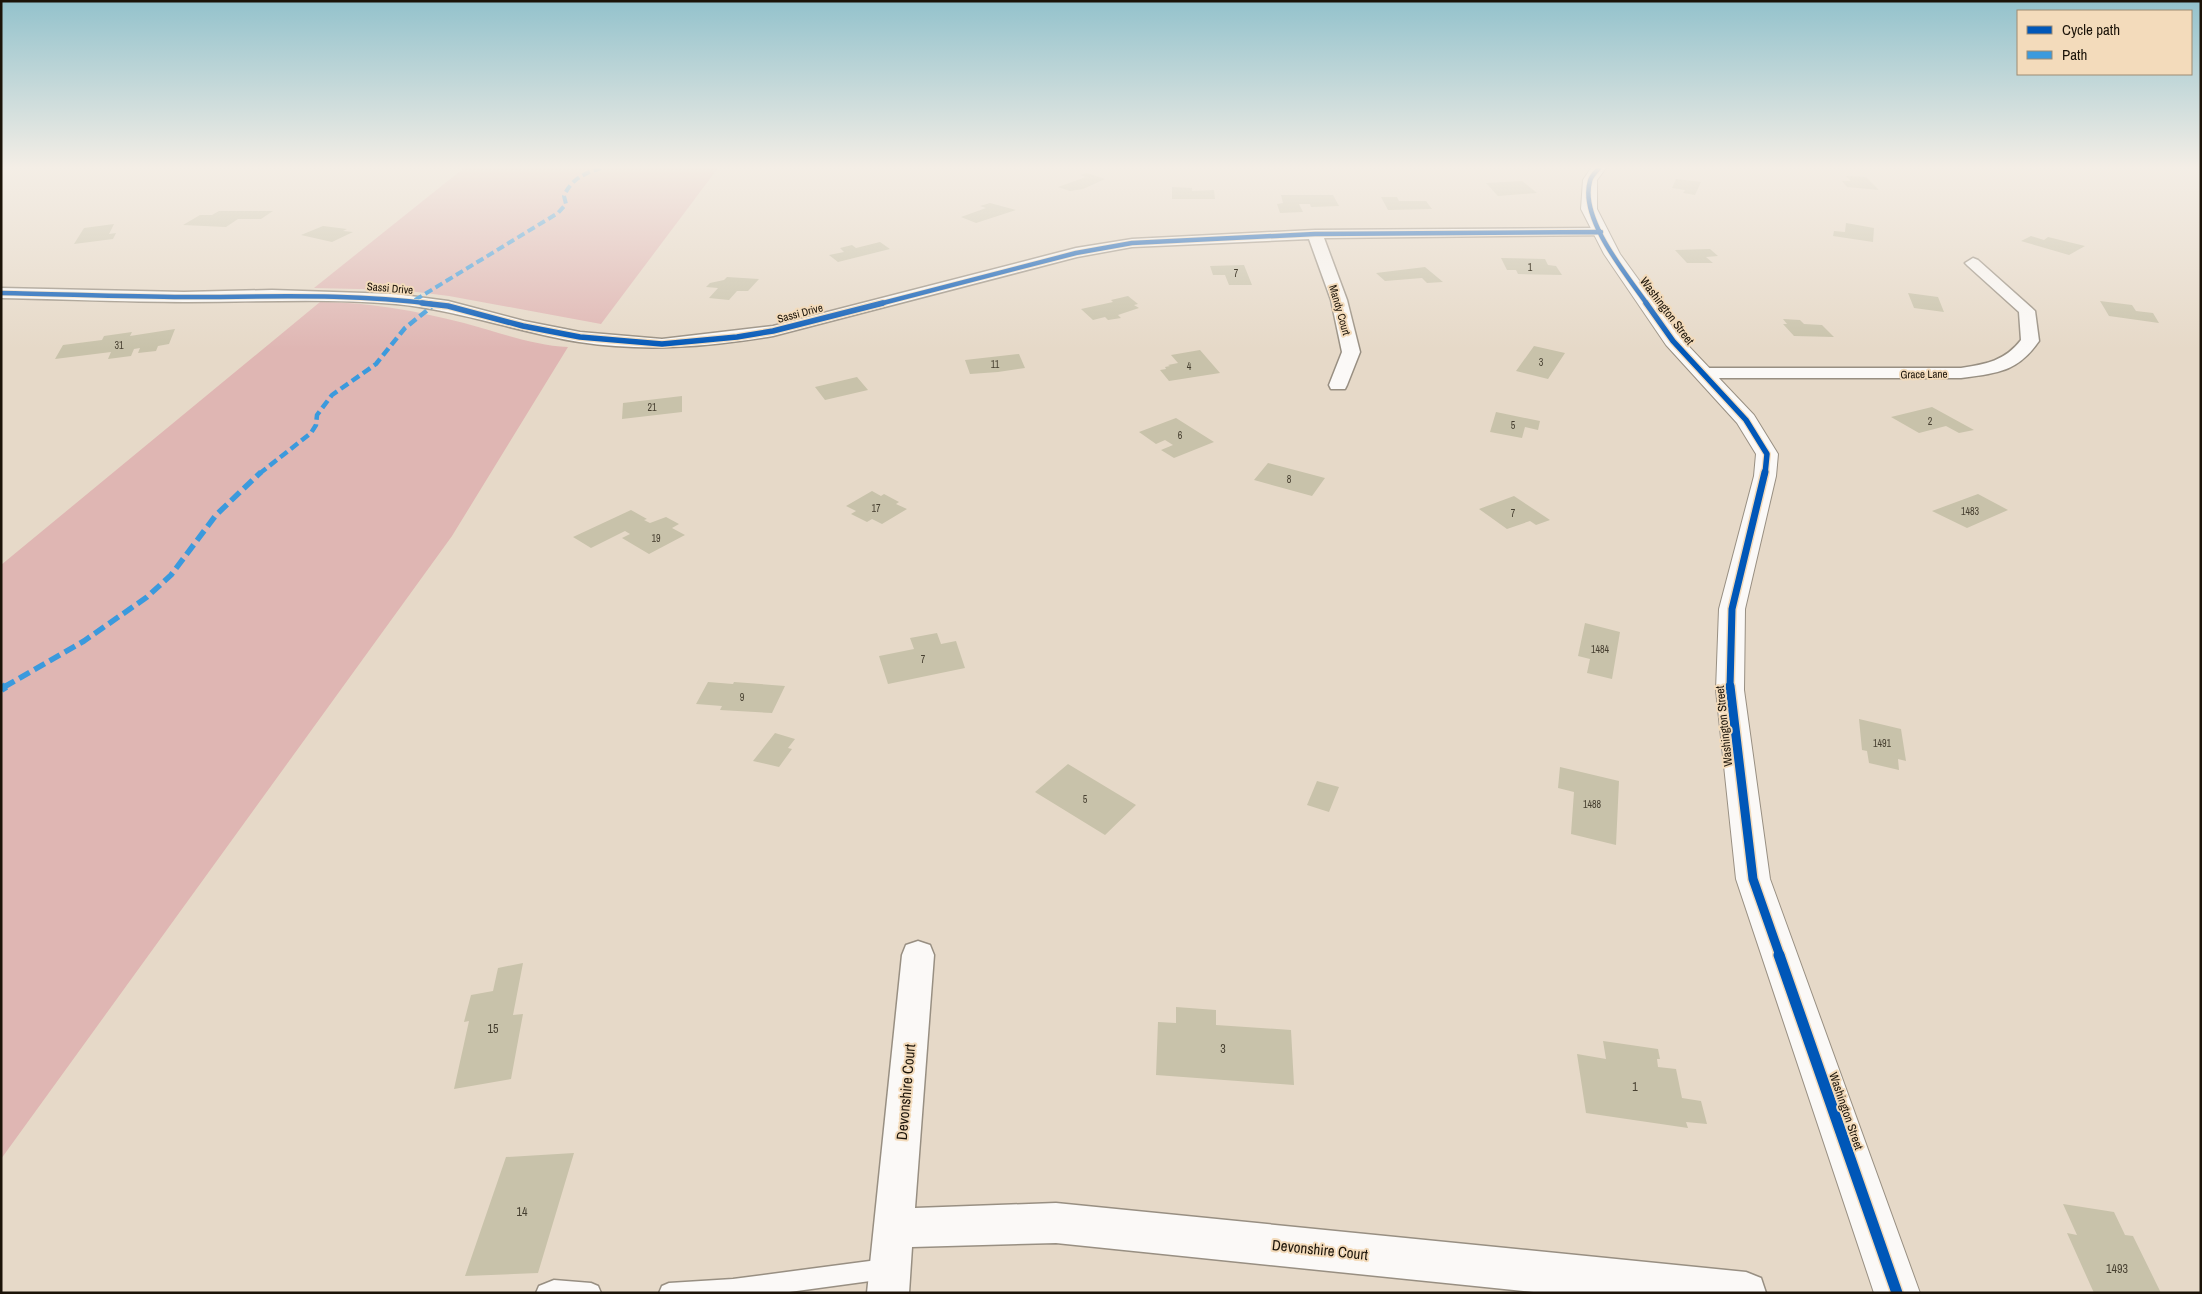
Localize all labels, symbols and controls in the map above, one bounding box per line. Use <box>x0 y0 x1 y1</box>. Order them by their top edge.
legend <box>2017 10 2192 75</box>
text: Cycle path <box>2062 19 2120 40</box>
text: Path <box>2062 44 2087 65</box>
house number: 1 <box>1528 261 1533 274</box>
house number: 7 <box>1234 267 1239 280</box>
street label: Washington Street <box>1636 274 1698 348</box>
street label: Sassi Drive <box>366 279 414 297</box>
street label: Mandy Court <box>1326 283 1354 337</box>
street label: Sassi Drive <box>776 300 824 326</box>
house number: 31 <box>114 339 124 352</box>
house number: 3 <box>1539 356 1544 369</box>
house number: 11 <box>991 358 1000 371</box>
house number: 4 <box>1187 360 1192 373</box>
street label: Grace Lane <box>1900 367 1948 381</box>
house number: 21 <box>647 401 657 414</box>
house number: 2 <box>1928 415 1933 428</box>
house number: 5 <box>1511 419 1516 432</box>
house number: 6 <box>1178 429 1183 442</box>
house number: 8 <box>1287 473 1292 486</box>
house number: 17 <box>871 502 881 515</box>
house number: 1483 <box>1961 505 1980 518</box>
house number: 7 <box>1511 507 1516 520</box>
house number: 19 <box>651 532 661 545</box>
house number: 1484 <box>1591 643 1610 656</box>
house number: 7 <box>921 653 926 666</box>
street label: Washington Street <box>1712 685 1736 767</box>
house number: 9 <box>740 691 745 704</box>
house number: 1491 <box>1873 737 1892 750</box>
house number: 5 <box>1083 793 1088 806</box>
house number: 1488 <box>1583 798 1602 811</box>
house number: 15 <box>488 1021 499 1037</box>
house number: 3 <box>1220 1041 1226 1057</box>
street label: Devonshire Court <box>891 1042 920 1141</box>
street label: Washington Street <box>1825 1070 1867 1152</box>
house number: 1 <box>1632 1079 1638 1095</box>
house number: 14 <box>517 1204 528 1220</box>
street label: Devonshire Court <box>1271 1234 1370 1265</box>
house number: 1493 <box>2106 1261 2128 1277</box>

